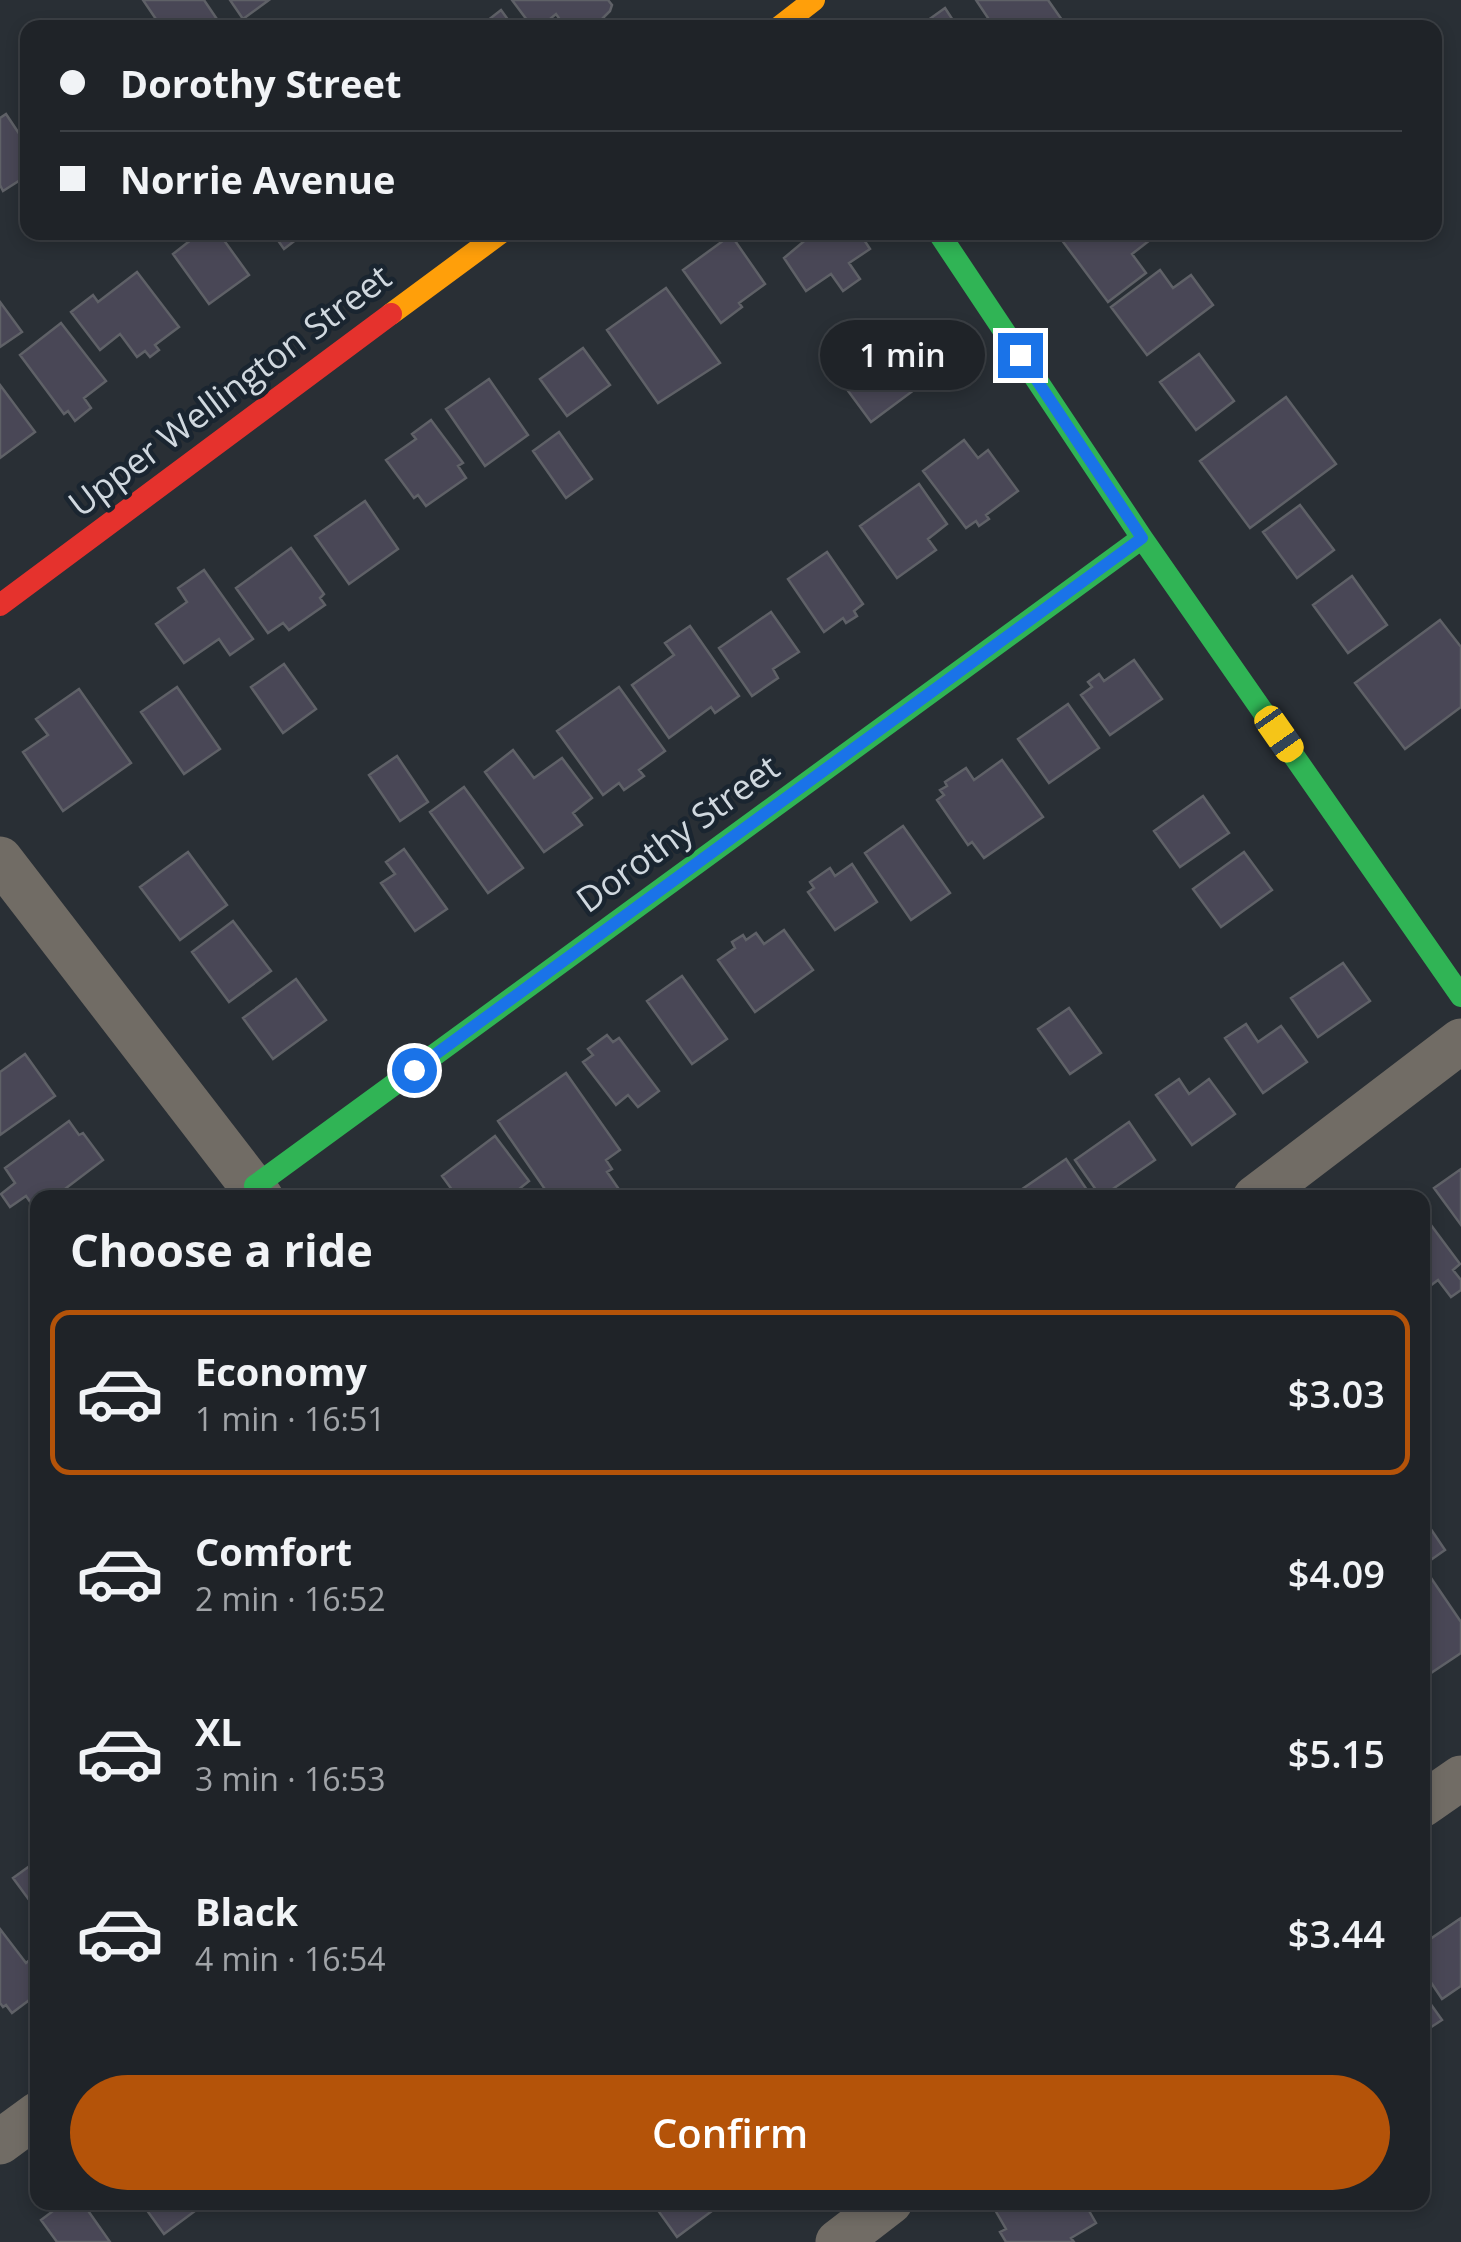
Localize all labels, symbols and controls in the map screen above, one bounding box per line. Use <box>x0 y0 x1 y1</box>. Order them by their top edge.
text: Dorothy Street <box>120 57 401 109</box>
text: Norrie Avenue <box>120 153 396 205</box>
street label: Upper Wellington Street <box>58 253 400 527</box>
callout: 1 min <box>820 320 985 390</box>
text: 1 min <box>859 333 946 376</box>
route end <box>998 333 1043 378</box>
car <box>1250 701 1308 767</box>
street label: Dorothy Street <box>566 743 788 922</box>
route start <box>392 1048 437 1093</box>
text: Choose a ride <box>70 1219 373 1280</box>
text: Economy <box>195 1345 367 1397</box>
icon: car <box>75 1348 165 1438</box>
text: $3.03 <box>1288 1367 1385 1419</box>
text: 1 min · 16:51 <box>195 1397 386 1440</box>
text: Comfort <box>195 1525 352 1577</box>
icon: car <box>75 1528 165 1618</box>
text: $4.09 <box>1288 1547 1385 1599</box>
text: 2 min · 16:52 <box>195 1577 386 1620</box>
text: XL <box>195 1705 242 1757</box>
icon: car <box>75 1708 165 1798</box>
text: $5.15 <box>1288 1727 1385 1779</box>
text: 3 min · 16:53 <box>195 1757 386 1800</box>
text: Black <box>195 1885 298 1937</box>
icon: car <box>75 1888 165 1978</box>
text: $3.44 <box>1288 1907 1385 1959</box>
text: 4 min · 16:54 <box>195 1937 386 1980</box>
button: Confirm <box>70 2075 1390 2190</box>

